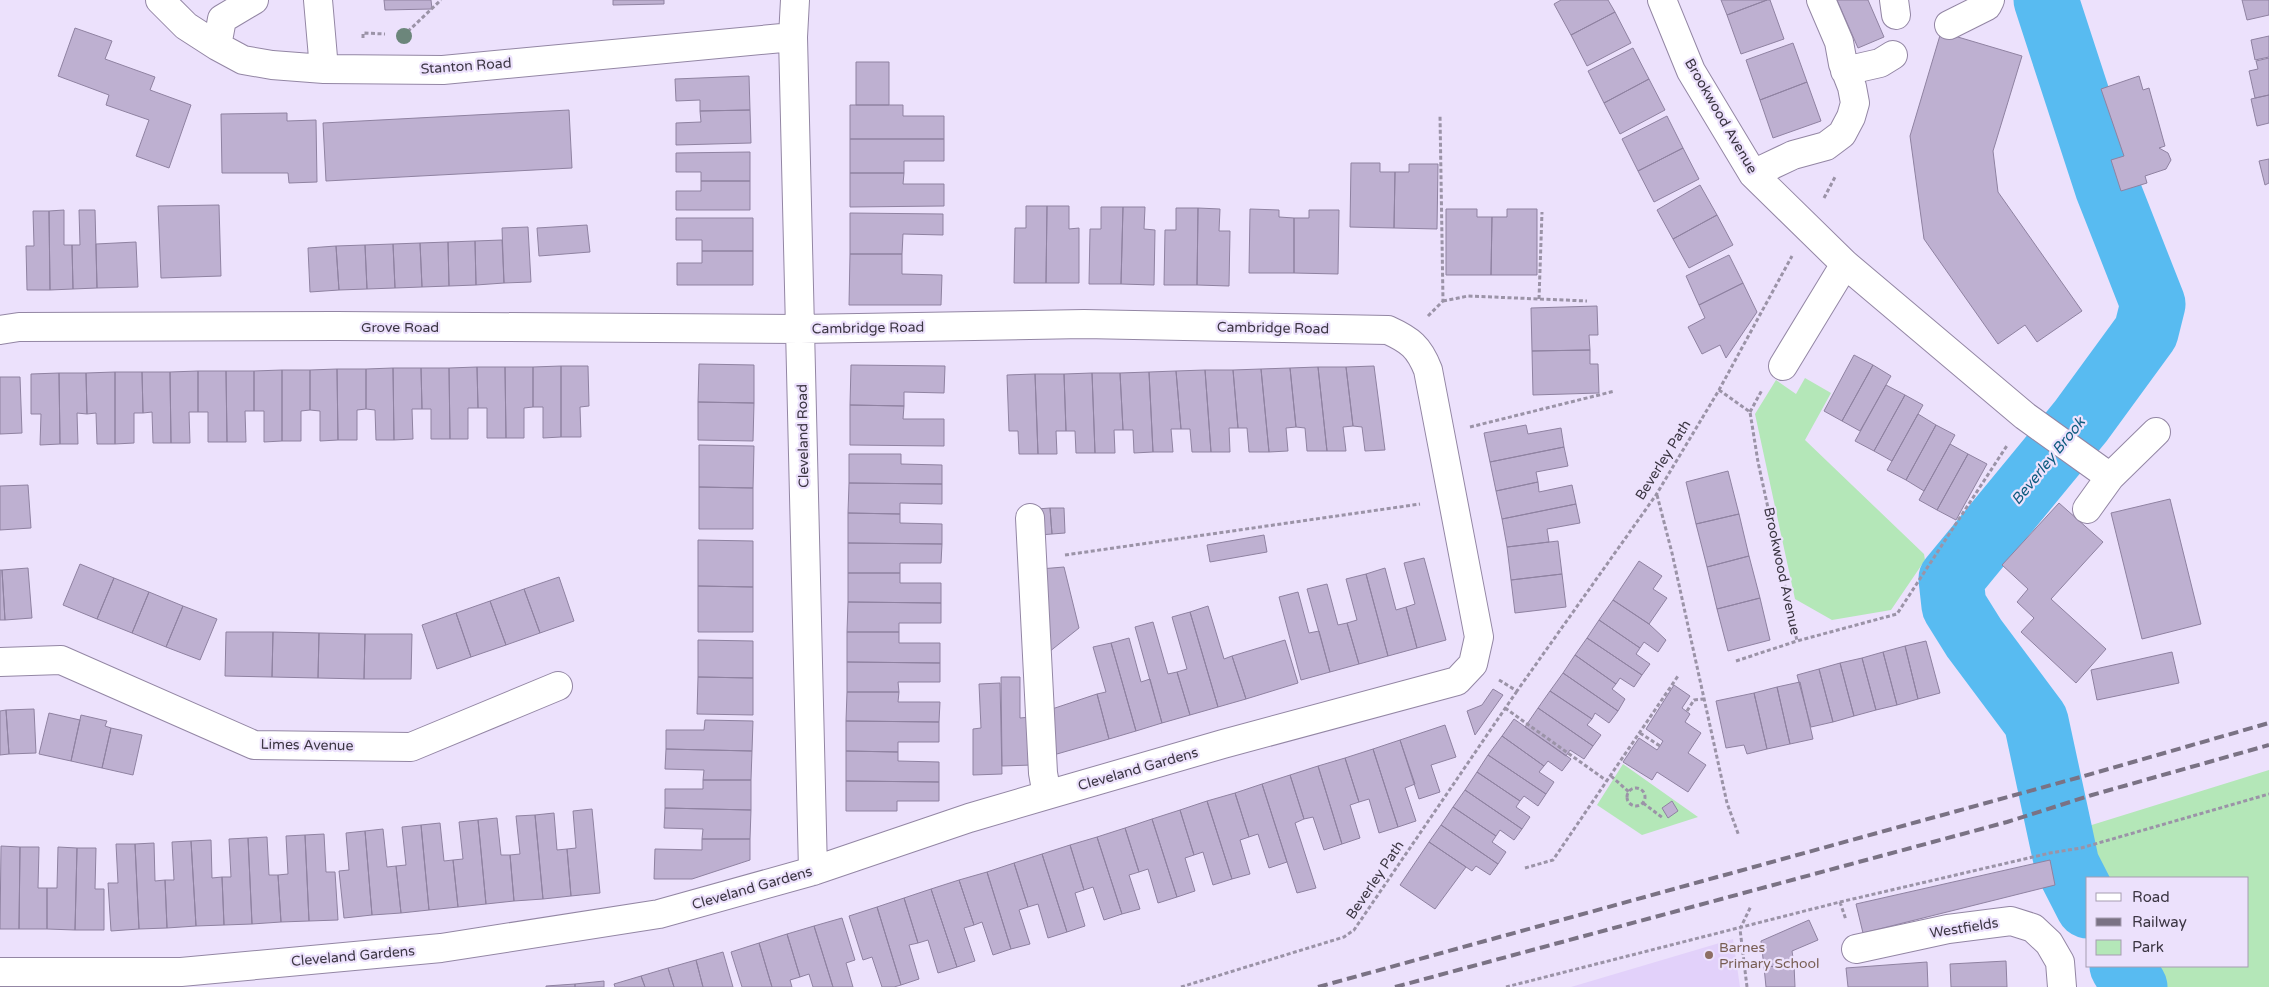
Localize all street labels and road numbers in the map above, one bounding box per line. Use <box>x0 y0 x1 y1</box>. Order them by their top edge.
street label: Stanton Road <box>420 54 512 78</box>
street label: Brookwood Avenue <box>1681 55 1761 177</box>
street label: Grove Road <box>361 319 439 336</box>
street label: Cambridge Road <box>812 319 924 337</box>
street label: Cambridge Road <box>1217 319 1329 337</box>
street label: Cleveland Road <box>794 384 812 488</box>
street label: Beverley Path <box>1632 417 1694 503</box>
street label: Brookwood Avenue <box>1760 506 1804 636</box>
street label: Limes Avenue <box>260 736 354 754</box>
street label: Cleveland Gardens <box>1076 744 1200 794</box>
street label: Beverley Path <box>1342 837 1408 923</box>
street label: Cleveland Gardens <box>690 863 814 913</box>
street label: Westfields <box>1928 914 2000 942</box>
street label: Cleveland Gardens <box>290 942 416 970</box>

